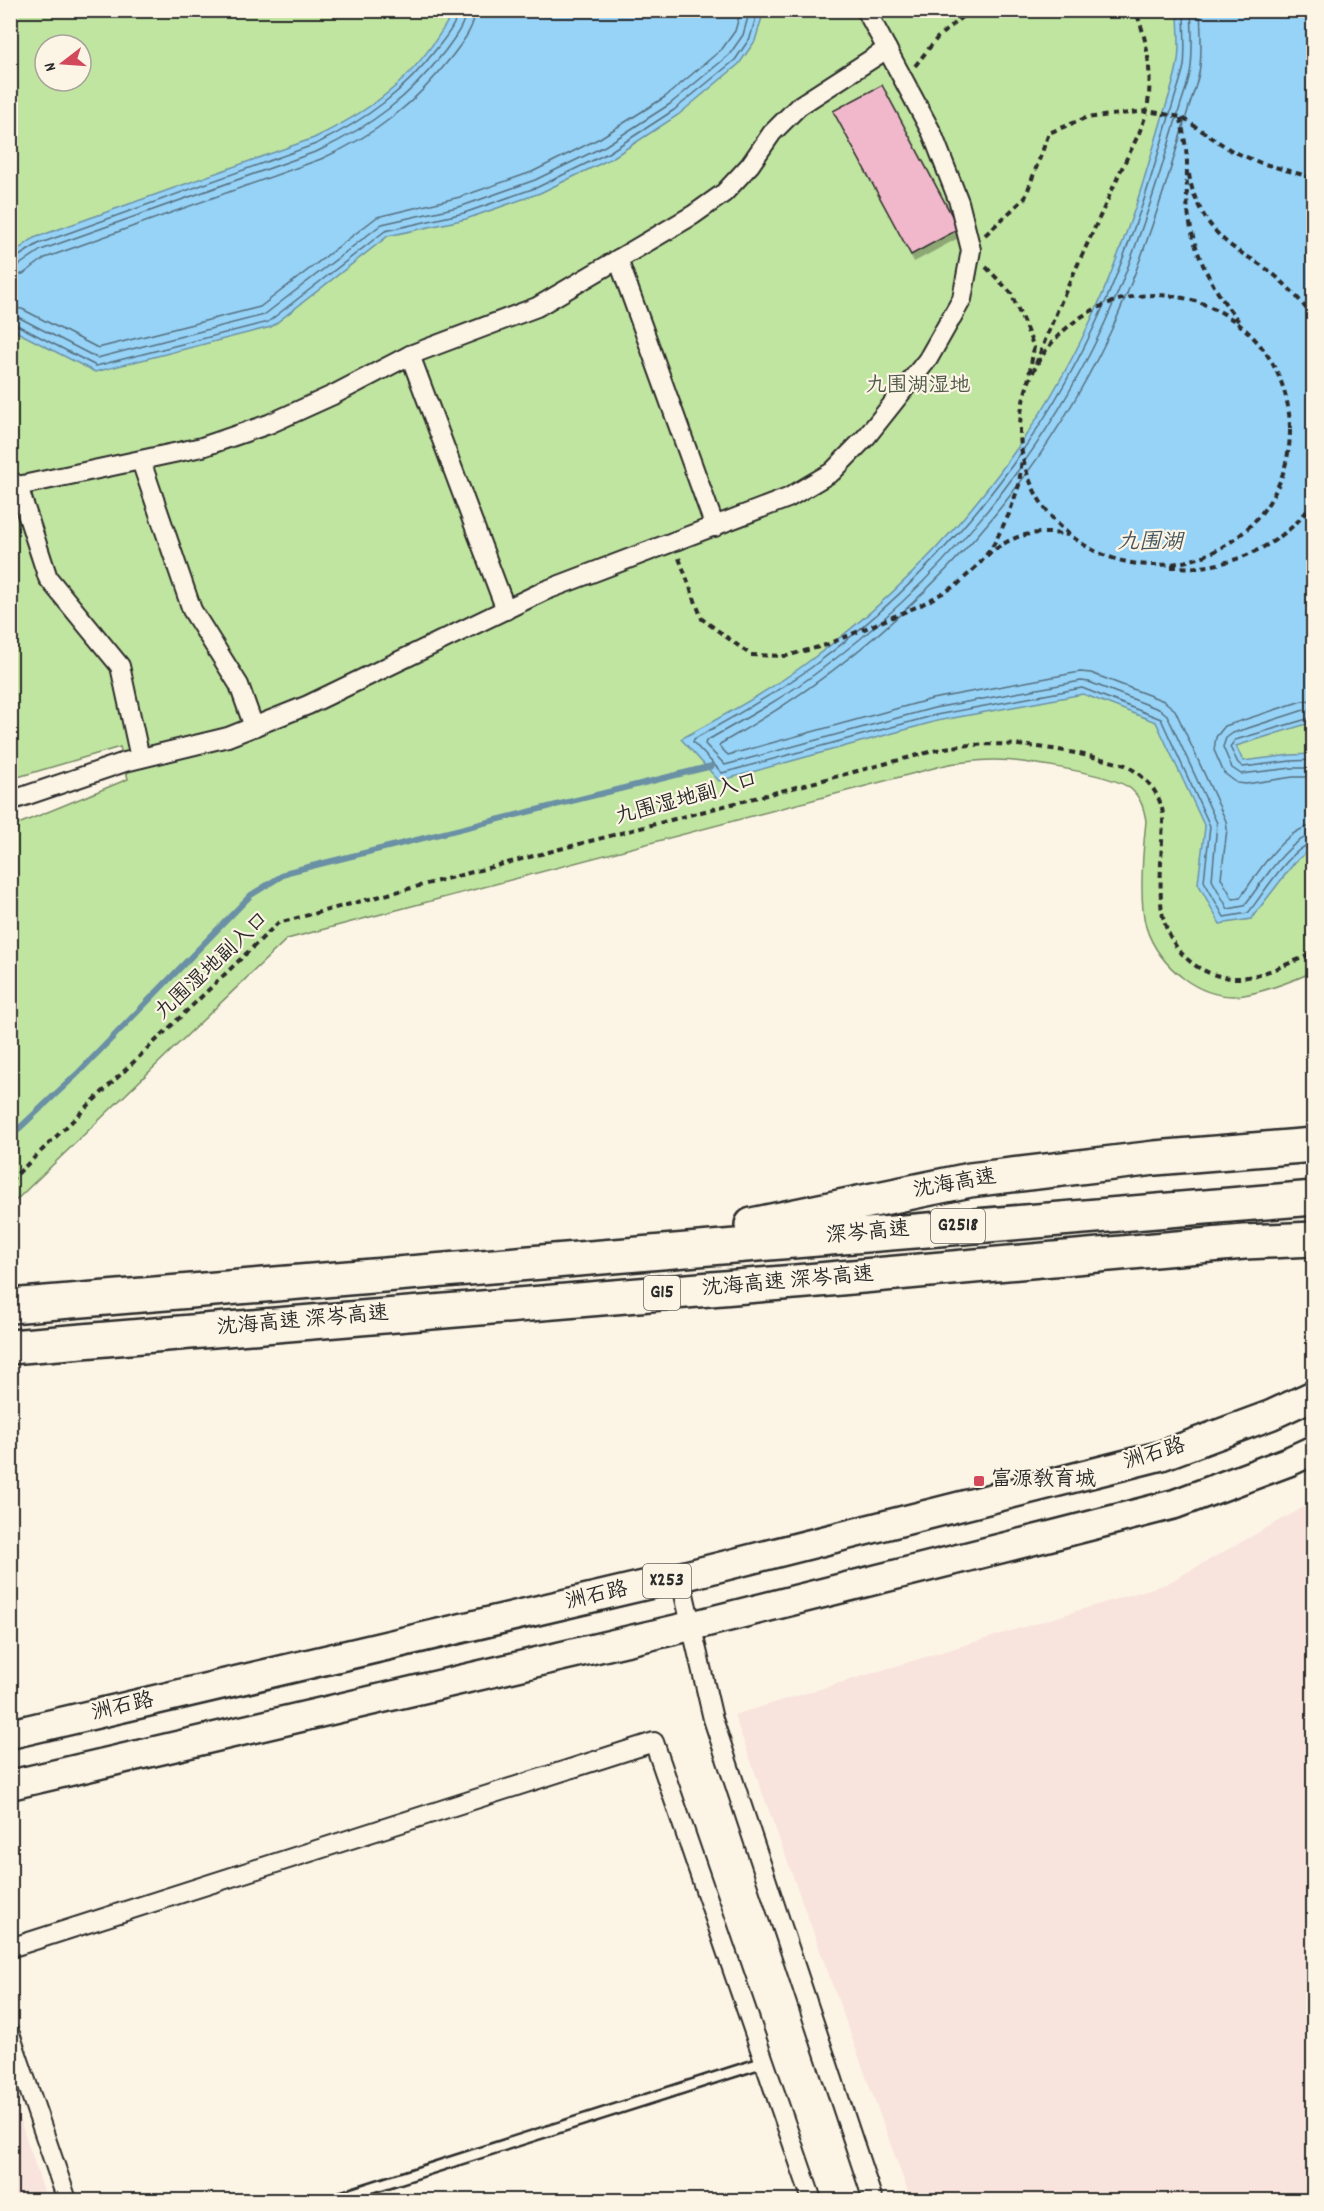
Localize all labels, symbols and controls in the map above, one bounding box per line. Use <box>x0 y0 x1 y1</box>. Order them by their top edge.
north arrow <box>33 33 93 93</box>
text: N <box>39 59 63 74</box>
park label: 九围湖湿地 <box>866 372 971 402</box>
water label: 九围湖 <box>1117 528 1185 559</box>
street label: 九围湿地副入口 <box>612 766 762 834</box>
street label: 九围湿地副入口 <box>149 906 277 1028</box>
street label: 沈海高速 <box>911 1163 999 1207</box>
road number: G2518 <box>931 1209 985 1243</box>
street label: 深岑高速 <box>825 1215 911 1253</box>
street label: 沈海高速 深岑高速 <box>701 1261 875 1305</box>
road number: G15 <box>644 1276 680 1310</box>
street label: 沈海高速 深岑高速 <box>216 1300 390 1344</box>
street label: 洲石路 <box>1120 1431 1190 1479</box>
place label: 富源教育城 <box>991 1466 1096 1496</box>
marker: 富源教育城 <box>972 1474 986 1488</box>
road number: X253 <box>643 1564 691 1598</box>
street label: 洲石路 <box>563 1575 631 1619</box>
street label: 洲石路 <box>89 1686 157 1730</box>

